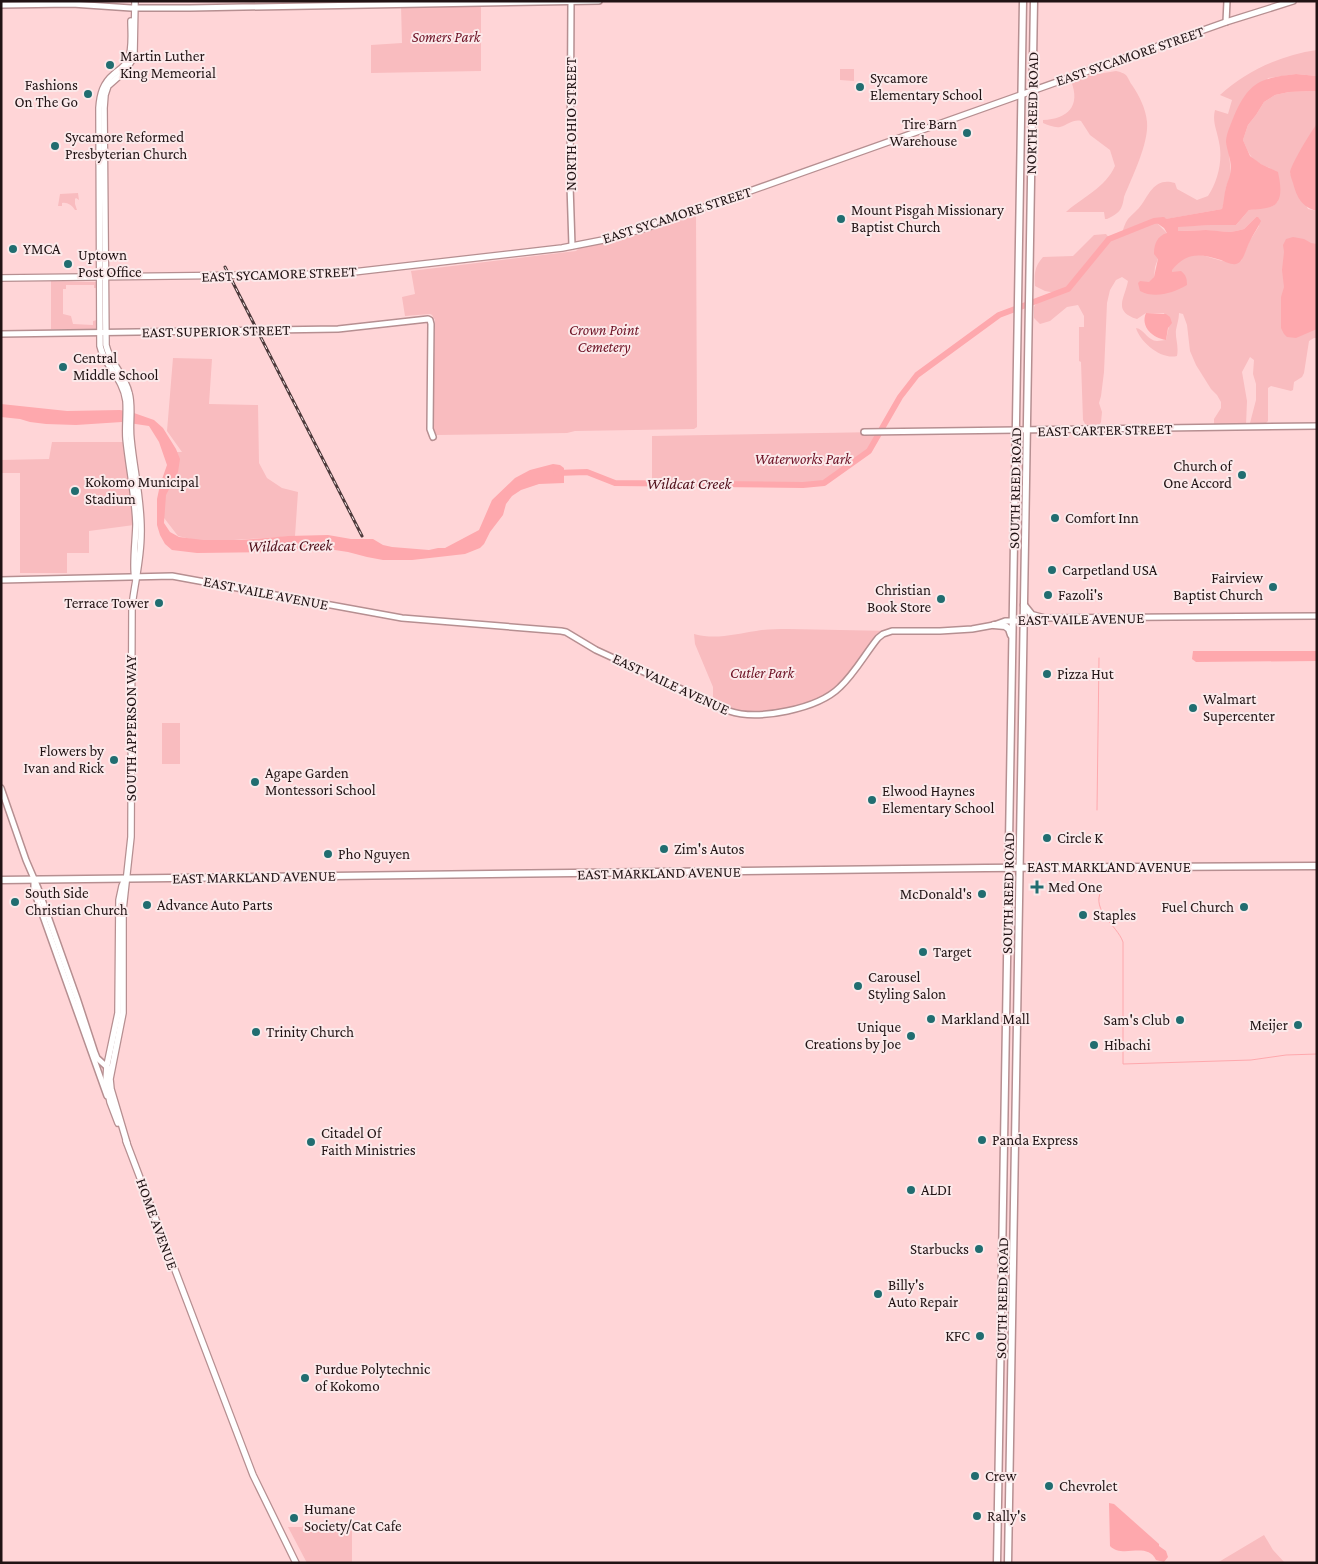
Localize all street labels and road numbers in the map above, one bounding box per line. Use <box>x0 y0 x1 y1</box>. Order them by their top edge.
street label: EAST SYCAMORE STREET <box>1054 23 1206 89</box>
street label: NORTH REED ROAD <box>1023 51 1041 175</box>
street label: NORTH OHIO STREET <box>563 57 579 191</box>
street label: EAST SYCAMORE STREET <box>601 183 753 247</box>
street label: EAST SYCAMORE STREET <box>201 263 357 285</box>
street label: EAST SUPERIOR STREET <box>141 322 291 340</box>
street label: EAST CARTER STREET <box>1037 421 1173 439</box>
street label: SOUTH REED ROAD <box>1006 427 1024 549</box>
street label: EAST VAILE AVENUE <box>202 573 330 613</box>
street label: EAST VAILE AVENUE <box>1018 610 1144 628</box>
street label: EAST VAILE AVENUE <box>610 650 732 718</box>
street label: SOUTH APPERSON WAY <box>123 655 139 801</box>
street label: SOUTH REED ROAD <box>999 832 1017 954</box>
street label: EAST MARKLAND AVENUE <box>1027 859 1191 875</box>
street label: EAST MARKLAND AVENUE <box>577 864 741 882</box>
street label: EAST MARKLAND AVENUE <box>172 868 336 886</box>
street label: HOME AVENUE <box>133 1176 181 1272</box>
street label: SOUTH REED ROAD <box>993 1237 1011 1359</box>

